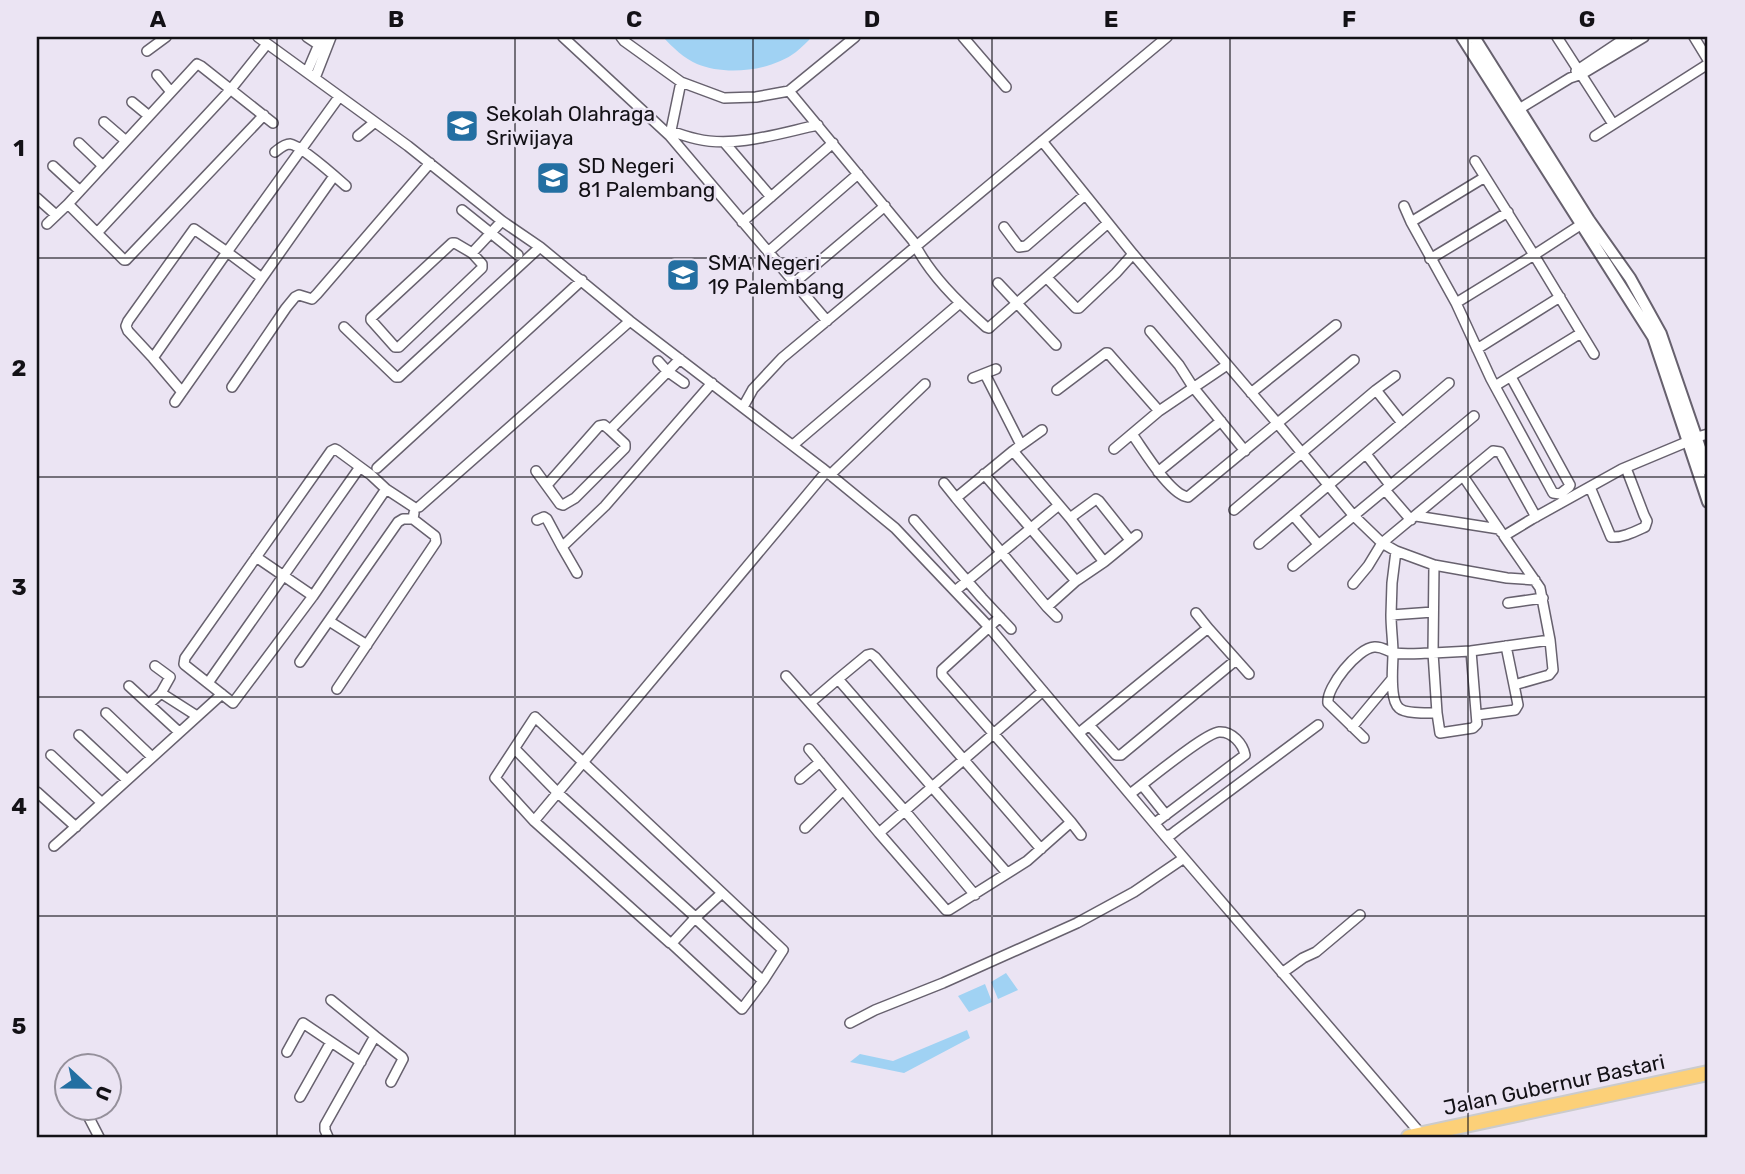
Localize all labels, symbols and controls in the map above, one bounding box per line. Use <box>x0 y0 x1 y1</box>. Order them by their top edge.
text: A <box>150 5 167 33</box>
text: B <box>388 5 404 33</box>
text: C <box>626 5 642 33</box>
text: D <box>864 5 880 33</box>
text: E <box>1104 5 1118 33</box>
text: F <box>1342 5 1356 33</box>
text: G <box>1579 5 1595 33</box>
place label: Sekolah Olahraga Sriwijaya <box>486 101 655 150</box>
school or university icon: Sekolah Olahraga Sriwijaya <box>443 107 481 145</box>
text: 1 <box>13 134 25 162</box>
place label: SD Negeri 81 Palembang <box>578 153 715 202</box>
school or university icon: SD Negeri 81 Palembang <box>534 159 572 197</box>
place label: SMA Negeri 19 Palembang <box>708 250 844 299</box>
school or university icon: SMA Negeri 19 Palembang <box>664 256 702 294</box>
text: 2 <box>12 354 26 382</box>
text: 3 <box>11 573 27 601</box>
text: 4 <box>11 792 27 820</box>
text: 5 <box>12 1012 27 1040</box>
street label: Jalan Gubernur Bastari <box>1441 1049 1667 1120</box>
north arrow <box>52 1052 122 1122</box>
text: U <box>90 1082 117 1104</box>

